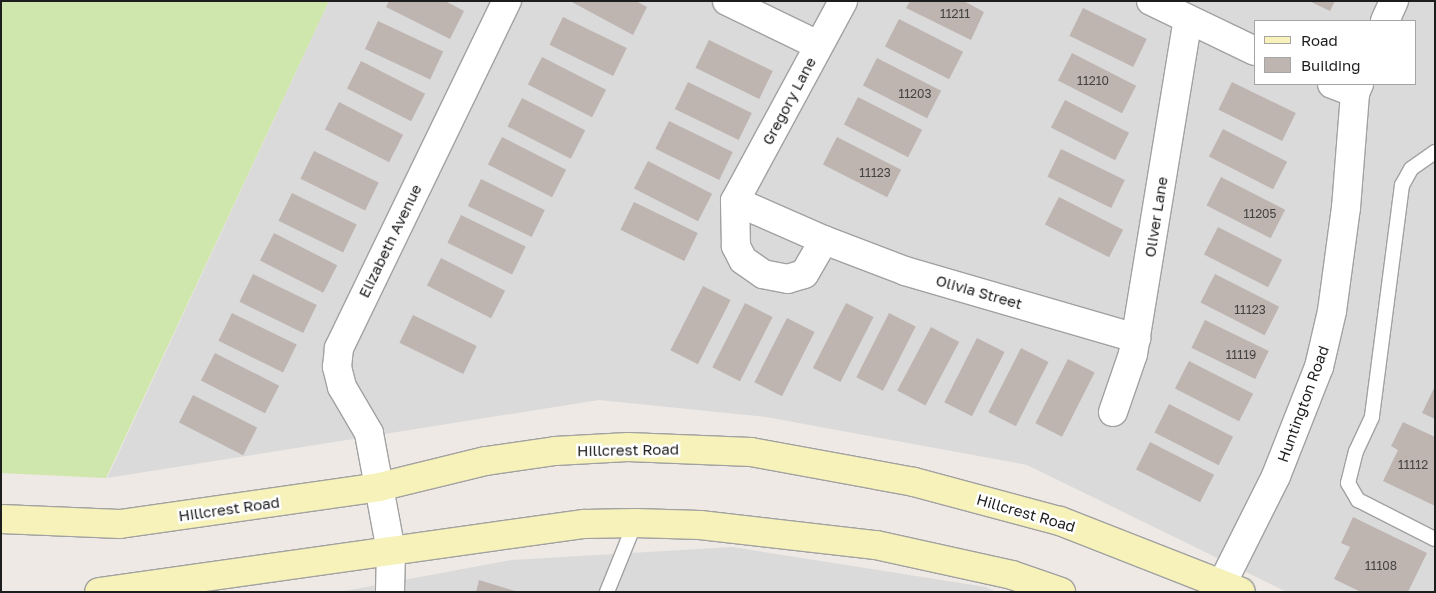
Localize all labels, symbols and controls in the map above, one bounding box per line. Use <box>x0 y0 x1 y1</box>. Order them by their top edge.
house number: 11211 <box>940 7 970 21</box>
legend <box>1254 20 1416 85</box>
text: Road <box>1301 31 1338 49</box>
street label: Gregory Lane <box>758 54 820 148</box>
text: Building <box>1301 56 1361 74</box>
house number: 11210 <box>1077 74 1109 88</box>
house number: 11203 <box>898 87 932 101</box>
house number: 11123 <box>859 166 891 180</box>
street label: Oliver Lane <box>1141 175 1171 259</box>
street label: Elizabeth Avenue <box>355 181 425 301</box>
house number: 11205 <box>1244 207 1276 221</box>
street label: Olivia Street <box>934 271 1024 313</box>
house number: 11123 <box>1234 303 1266 317</box>
street label: Huntington Road <box>1274 343 1332 465</box>
house number: 11119 <box>1226 348 1256 362</box>
street label: Hillcrest Road <box>577 440 679 460</box>
house number: 11112 <box>1398 458 1428 472</box>
street label: Hillcrest Road <box>975 490 1077 536</box>
street label: Hillcrest Road <box>177 493 281 525</box>
house number: 11108 <box>1365 559 1397 573</box>

